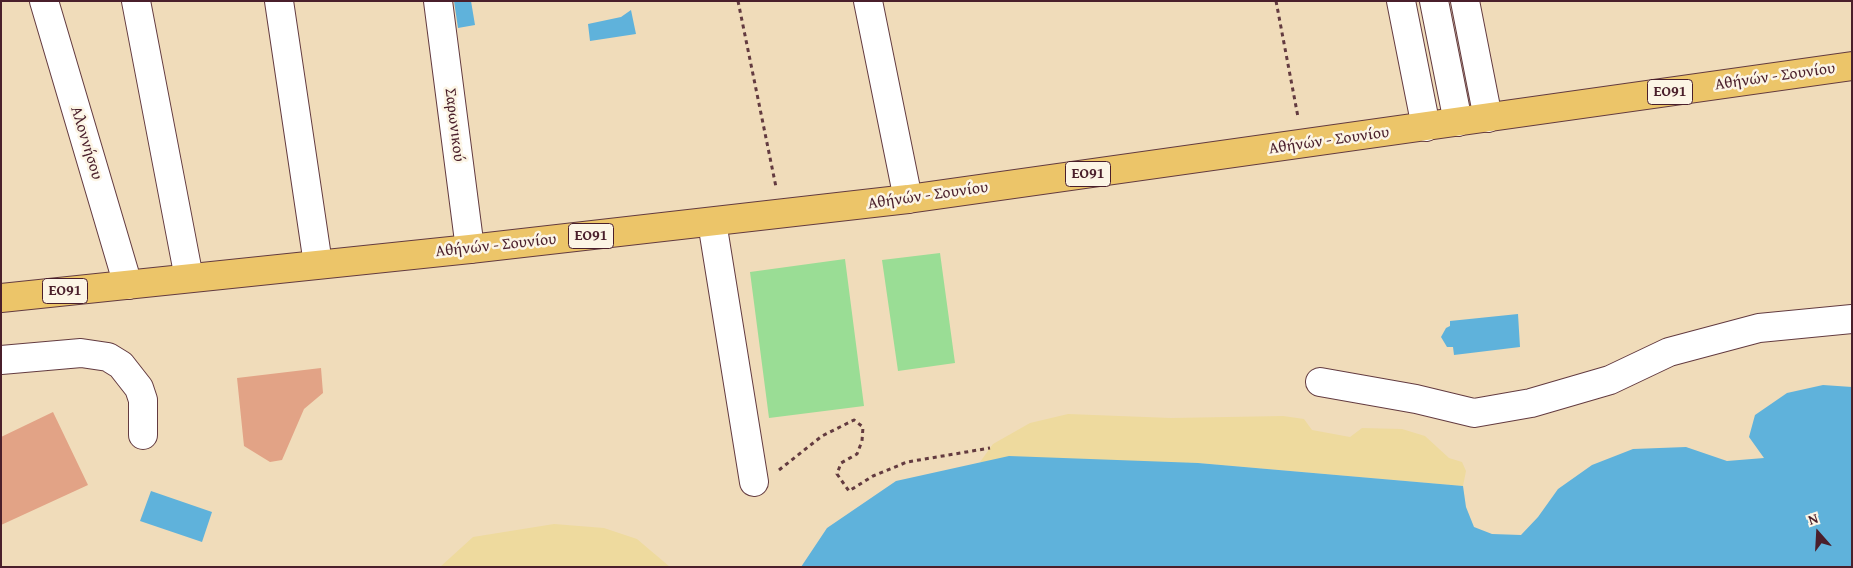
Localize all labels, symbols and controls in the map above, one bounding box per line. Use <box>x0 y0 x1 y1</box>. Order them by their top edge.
street label: Αθήνών - Σουνίου <box>1714 59 1836 95</box>
road number: ΕΟ91 <box>1648 80 1692 104</box>
street label: Σαρωνικού <box>440 87 468 163</box>
street label: Αλοννήσου <box>66 104 106 182</box>
street label: Αθήνών - Σουνίου <box>1268 123 1390 159</box>
road number: ΕΟ91 <box>1066 162 1110 186</box>
street label: Αθήνών - Σουνίου <box>867 178 989 214</box>
road number: ΕΟ91 <box>568 224 614 248</box>
street label: Αθήνών - Σουνίου <box>435 230 557 262</box>
road number: ΕΟ91 <box>42 278 88 304</box>
north arrow <box>1793 508 1843 558</box>
text: N <box>1805 508 1821 530</box>

